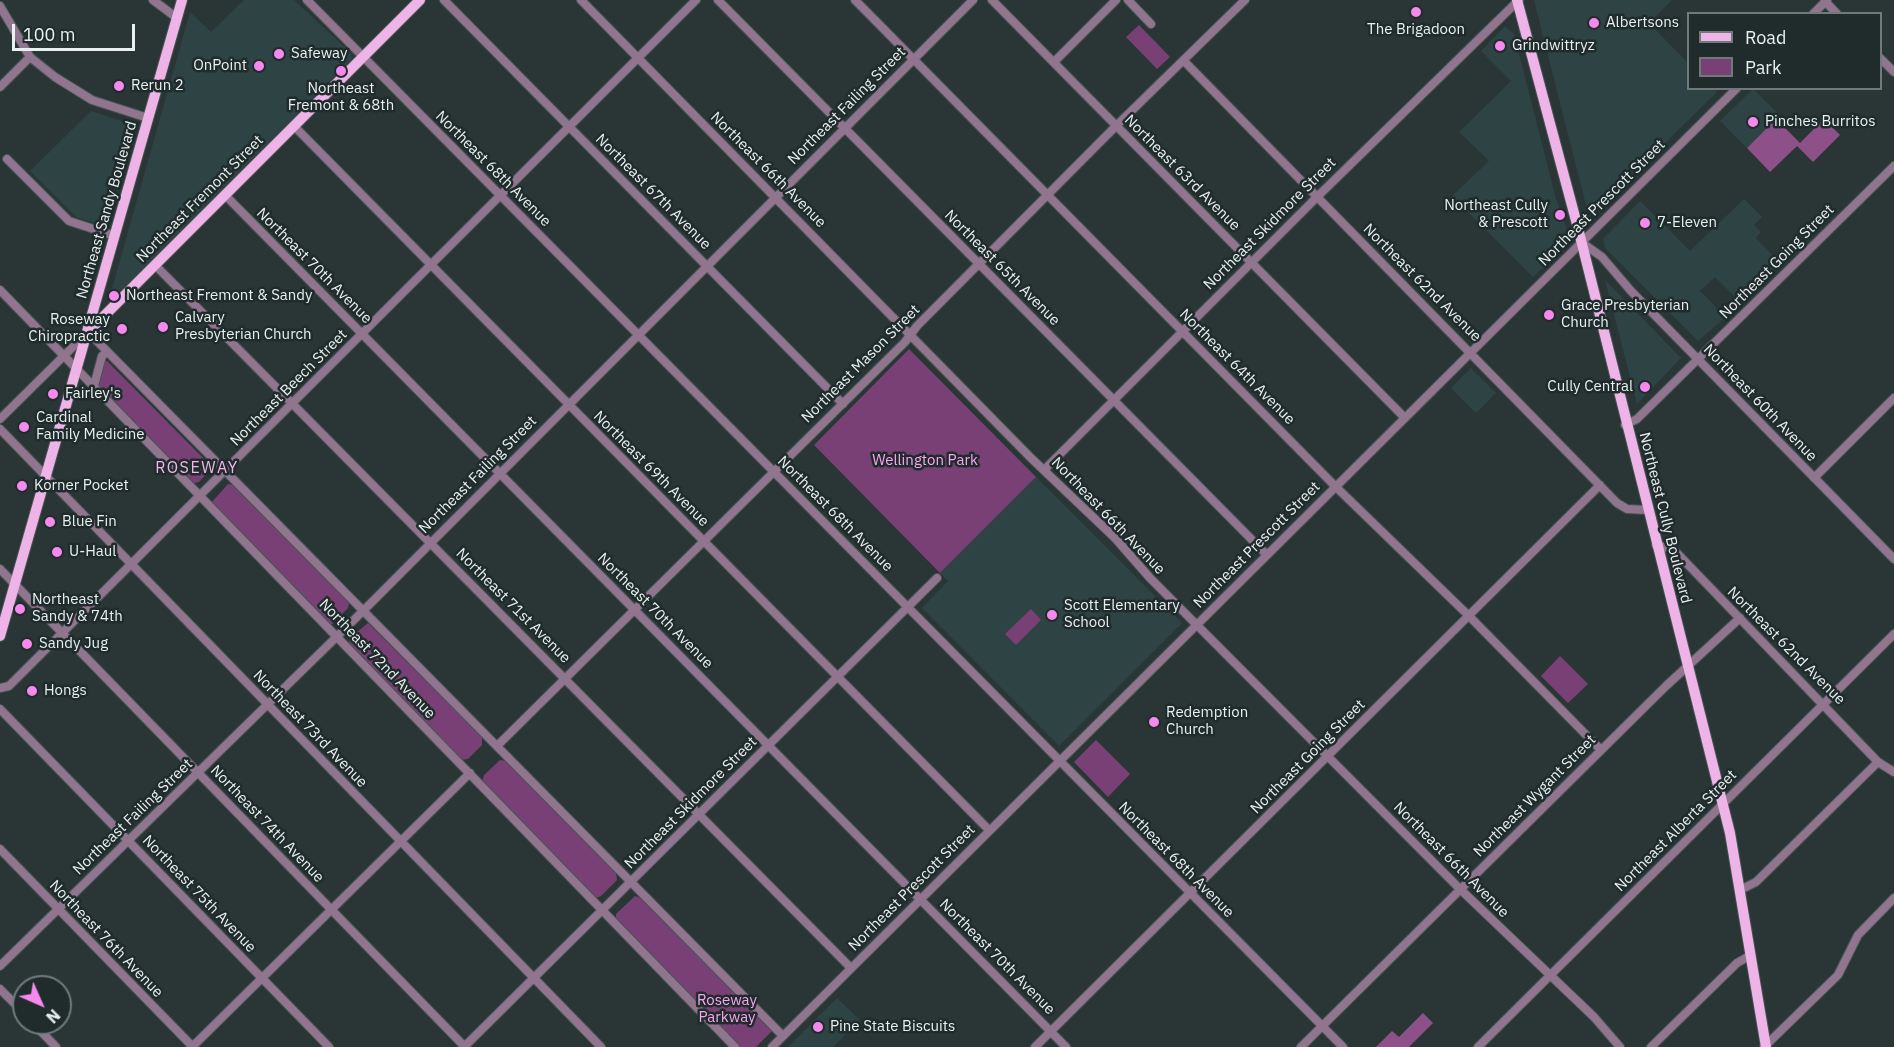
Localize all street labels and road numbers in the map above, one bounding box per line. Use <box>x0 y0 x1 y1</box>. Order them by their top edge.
street label: Northeast Failing Street <box>784 43 910 169</box>
street label: Northeast 68th Avenue <box>431 107 555 231</box>
street label: Northeast 66th Avenue <box>706 108 830 232</box>
street label: Northeast 63rd Avenue <box>1120 111 1244 235</box>
street label: Northeast Sandy Boulevard <box>73 119 141 301</box>
street label: Northeast 67th Avenue <box>591 130 715 254</box>
street label: Northeast Fremont Street <box>133 132 267 266</box>
street label: Northeast Prescott Street <box>1535 136 1669 270</box>
street label: Northeast Skidmore Street <box>1200 154 1340 294</box>
street label: Northeast Going Street <box>1716 201 1838 323</box>
street label: Northeast 70th Avenue <box>252 204 376 328</box>
street label: Northeast 65th Avenue <box>940 206 1064 330</box>
street label: Northeast 62nd Avenue <box>1359 220 1485 346</box>
street label: Northeast Mason Street <box>798 301 924 427</box>
street label: Northeast 64th Avenue <box>1175 305 1299 429</box>
street label: Northeast Beech Street <box>227 326 351 450</box>
street label: Northeast 60th Avenue <box>1699 341 1821 465</box>
street label: Northeast 69th Avenue <box>589 407 713 531</box>
street label: Northeast Failing Street <box>415 412 541 538</box>
street label: Northeast Cully Boulevard <box>1635 431 1695 605</box>
street label: Northeast 68th Avenue <box>773 452 897 576</box>
street label: Northeast 66th Avenue <box>1047 454 1169 578</box>
street label: Northeast Prescott Street <box>1190 478 1324 612</box>
street label: Northeast 71st Avenue <box>452 545 574 667</box>
street label: Northeast 70th Avenue <box>593 549 717 673</box>
street label: Northeast 62nd Avenue <box>1723 583 1849 709</box>
street label: Northeast 72nd Avenue <box>315 595 439 723</box>
street label: Northeast 73rd Avenue <box>249 667 371 791</box>
street label: Northeast Going Street <box>1247 696 1369 818</box>
street label: Northeast Wygant Street <box>1470 731 1600 861</box>
street label: Northeast Skidmore Street <box>621 733 761 873</box>
street label: Northeast Failing Street <box>70 755 196 879</box>
street label: Northeast 74th Avenue <box>206 762 328 886</box>
street label: Northeast Alberta Street <box>1611 766 1741 896</box>
street label: Northeast 68th Avenue <box>1114 798 1238 922</box>
street label: Northeast 66th Avenue <box>1389 798 1513 922</box>
street label: Northeast Prescott Street <box>845 821 979 955</box>
street label: Northeast 75th Avenue <box>138 832 260 956</box>
street label: Northeast 76th Avenue <box>45 877 167 1001</box>
street label: Northeast 70th Avenue <box>935 895 1059 1019</box>

